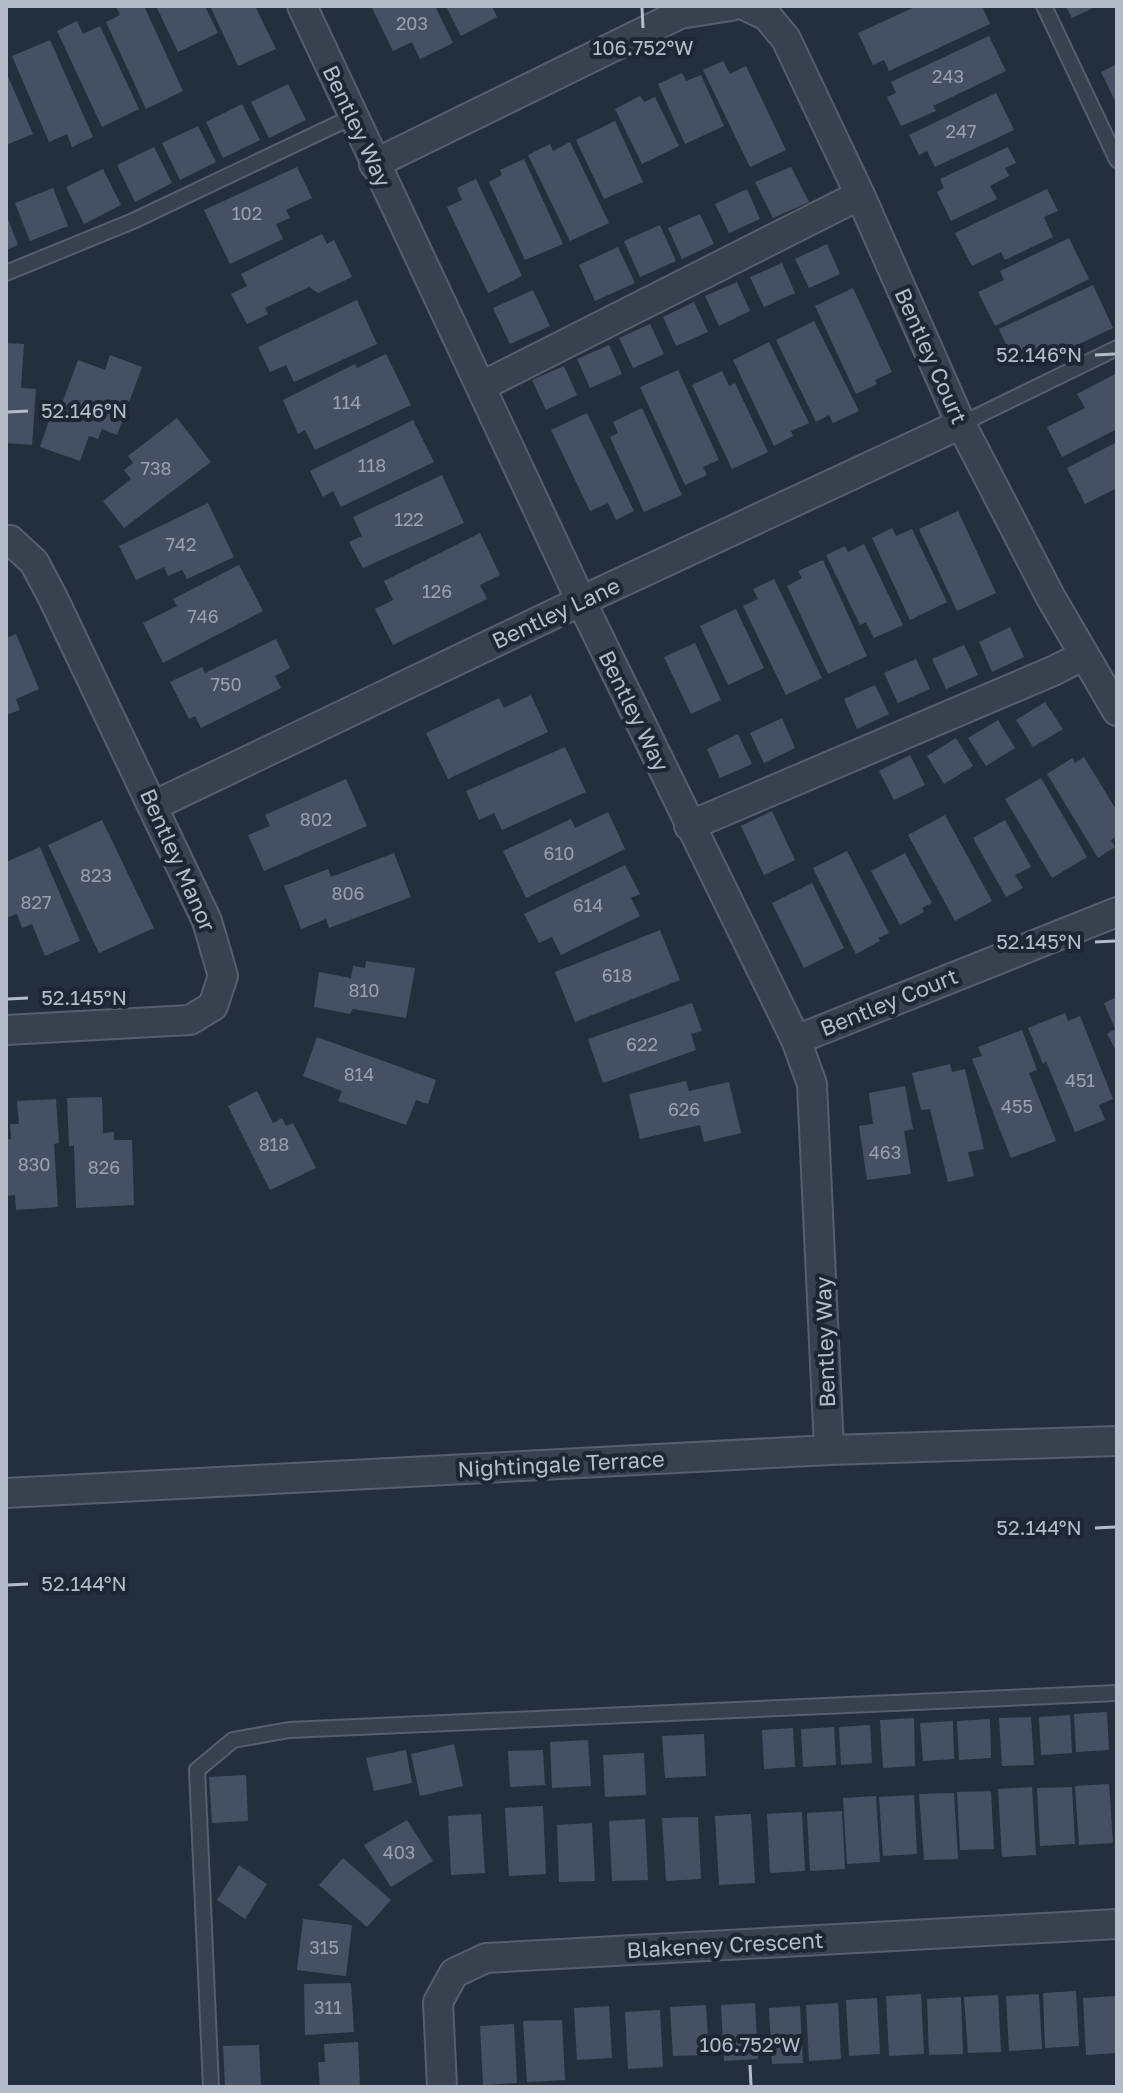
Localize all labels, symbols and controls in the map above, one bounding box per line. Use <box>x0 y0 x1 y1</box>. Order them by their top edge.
house number: 203 <box>396 12 428 34</box>
text: 106.752°W <box>593 35 694 59</box>
street label: Bentley Way <box>318 61 397 191</box>
house number: 243 <box>932 65 964 87</box>
house number: 247 <box>946 120 976 142</box>
house number: 102 <box>232 202 262 224</box>
street label: Bentley Court <box>889 284 973 428</box>
text: 52.146°N <box>996 342 1082 366</box>
house number: 114 <box>333 391 361 413</box>
text: 52.146°N <box>41 398 127 422</box>
house number: 118 <box>358 454 386 476</box>
house number: 738 <box>140 457 172 479</box>
house number: 122 <box>394 508 424 530</box>
house number: 742 <box>166 533 196 555</box>
street label: Bentley Lane <box>488 571 624 654</box>
house number: 126 <box>422 580 452 602</box>
house number: 746 <box>187 605 219 627</box>
street label: Bentley Way <box>594 646 675 776</box>
house number: 750 <box>210 673 242 695</box>
street label: Bentley Manor <box>135 784 222 936</box>
house number: 802 <box>300 808 332 830</box>
house number: 610 <box>544 842 574 864</box>
house number: 823 <box>80 864 112 886</box>
house number: 806 <box>331 882 365 904</box>
house number: 827 <box>21 891 51 913</box>
house number: 614 <box>573 894 603 916</box>
text: 52.145°N <box>996 929 1082 953</box>
street label: Bentley Court <box>816 962 961 1041</box>
house number: 618 <box>602 964 632 986</box>
house number: 810 <box>349 979 379 1001</box>
text: 52.145°N <box>41 985 127 1009</box>
house number: 622 <box>626 1033 658 1055</box>
house number: 814 <box>344 1063 374 1085</box>
house number: 451 <box>1065 1069 1095 1091</box>
house number: 455 <box>1001 1095 1033 1117</box>
house number: 626 <box>668 1098 700 1120</box>
house number: 818 <box>259 1133 289 1155</box>
house number: 463 <box>869 1141 901 1163</box>
house number: 830 <box>18 1153 50 1175</box>
house number: 826 <box>88 1156 120 1178</box>
street label: Bentley Way <box>809 1276 840 1408</box>
street label: Nightingale Terrace <box>457 1445 665 1482</box>
text: 52.144°N <box>996 1515 1082 1539</box>
text: 52.144°N <box>41 1571 127 1595</box>
house number: 403 <box>383 1841 415 1863</box>
street label: Blakeney Crescent <box>626 1926 824 1963</box>
house number: 315 <box>309 1936 339 1958</box>
house number: 311 <box>314 1996 342 2018</box>
text: 106.752°W <box>700 2032 801 2056</box>

